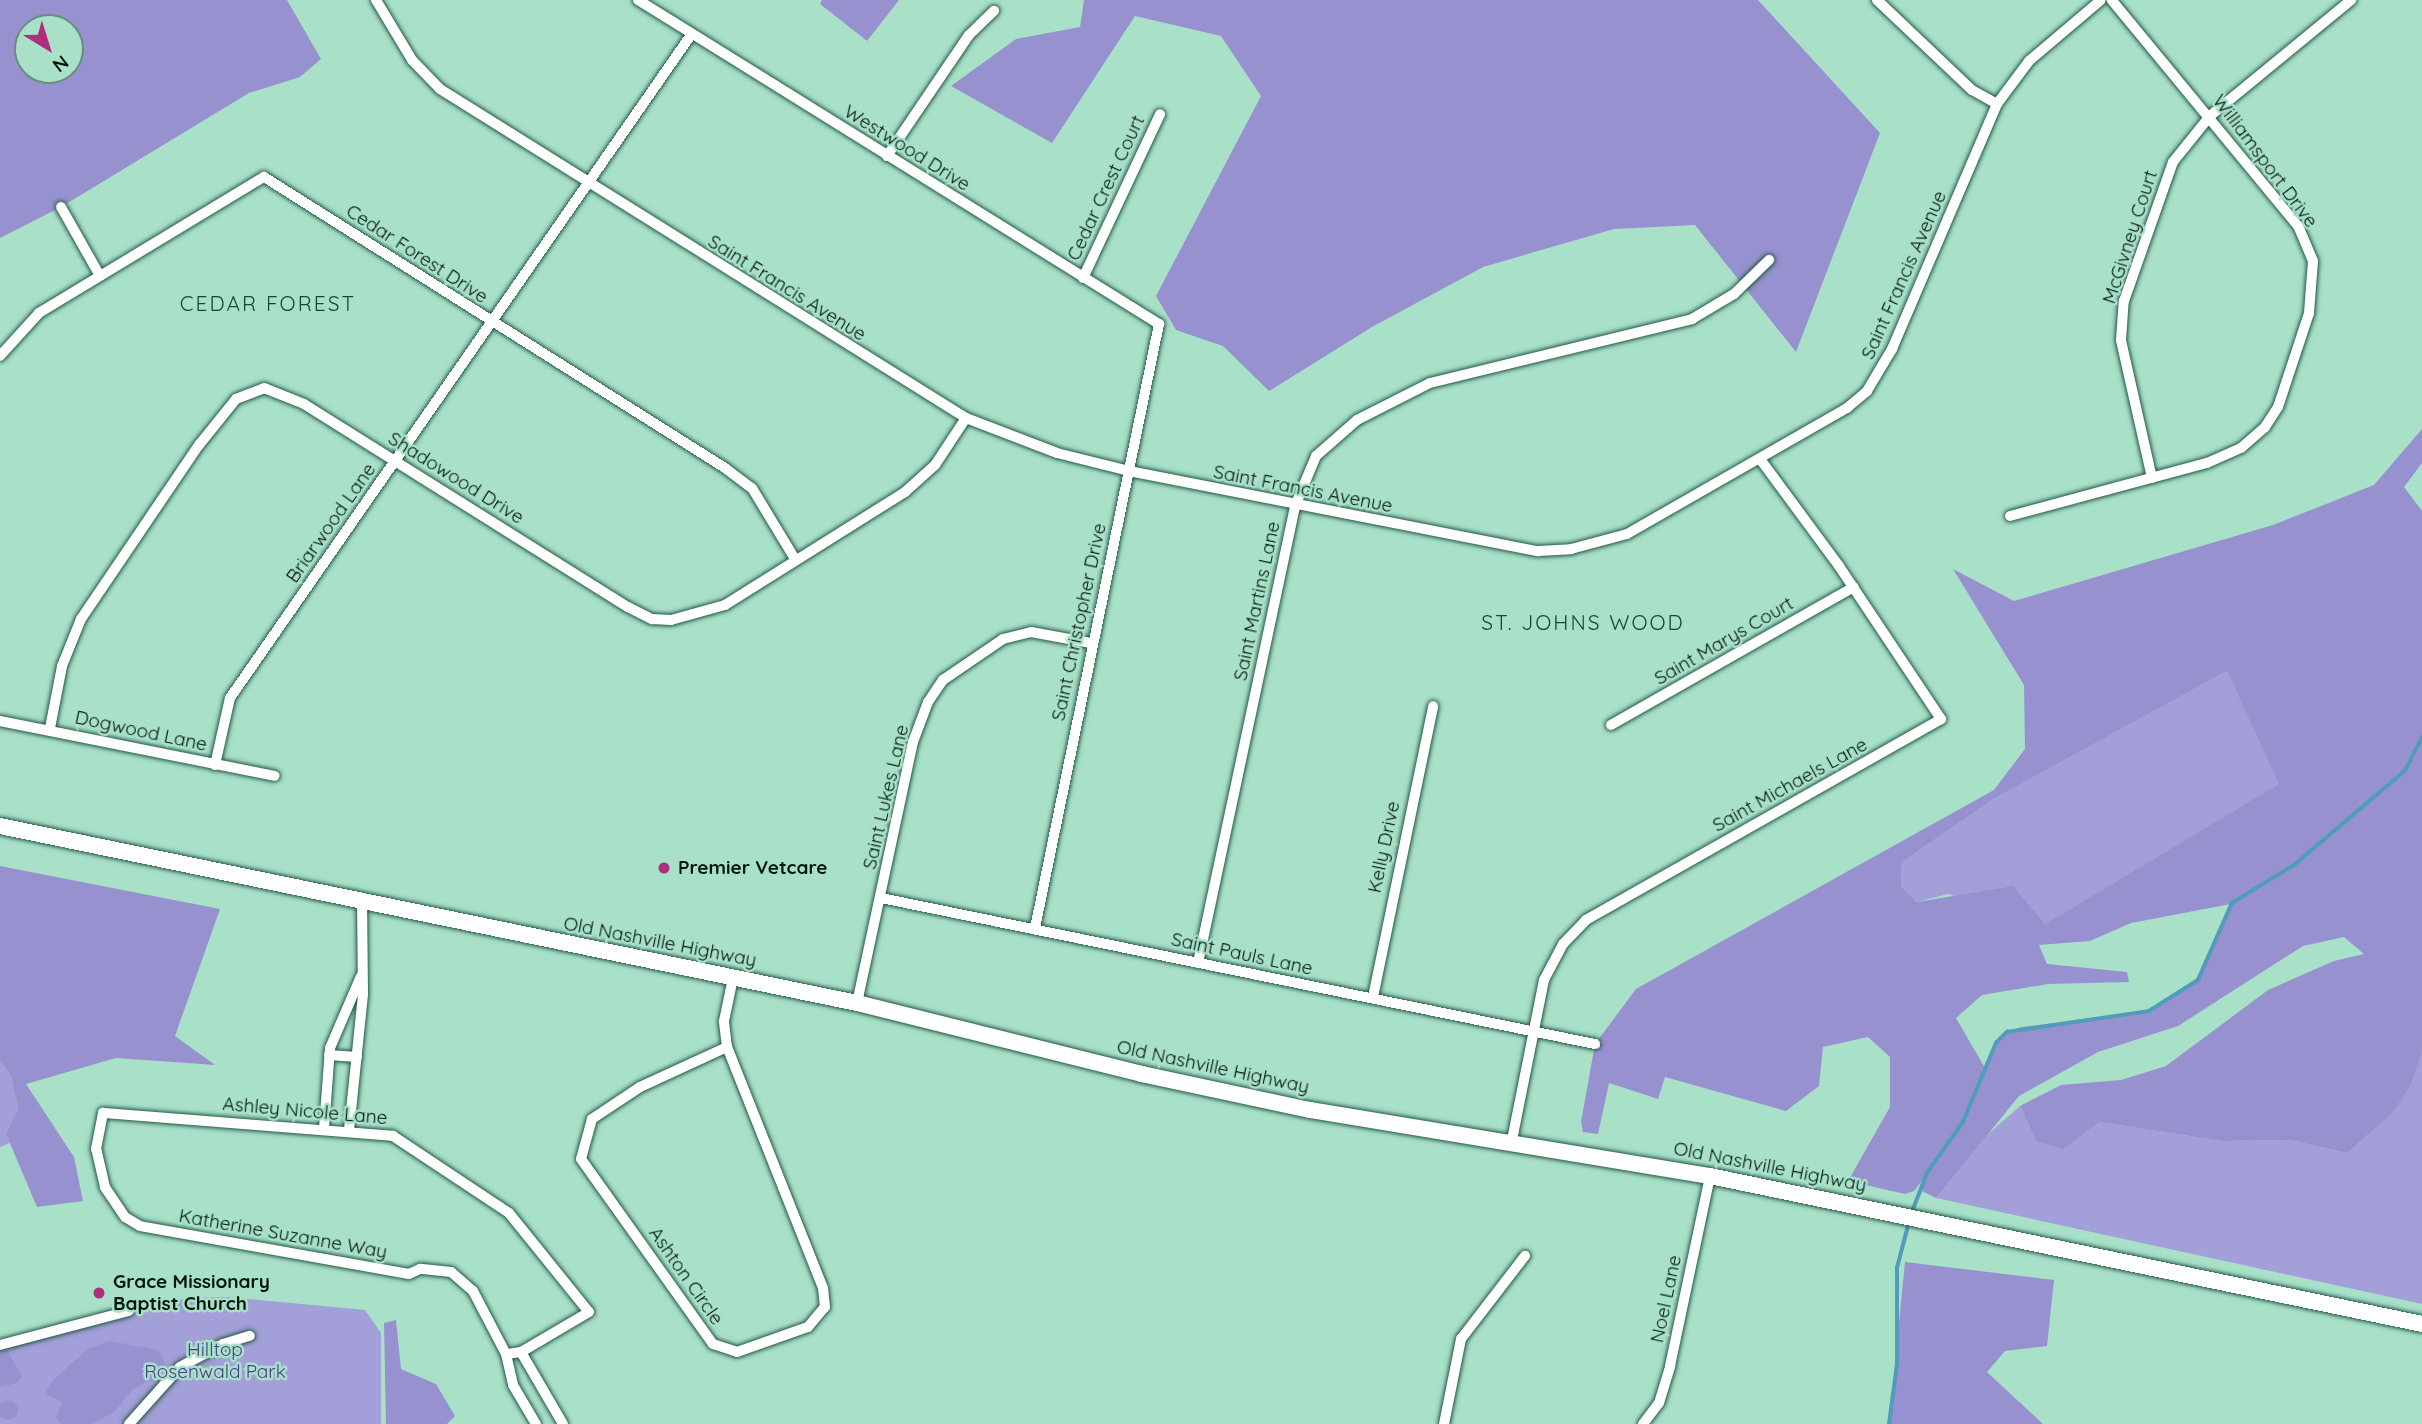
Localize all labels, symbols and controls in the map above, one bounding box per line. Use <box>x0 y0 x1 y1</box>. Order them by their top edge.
north arrow <box>14 14 84 84</box>
text: N <box>48 50 74 78</box>
street label: Williamsport Drive <box>2208 90 2322 232</box>
street label: Westwood Drive <box>840 100 974 196</box>
street label: Cedar Crest Court <box>1062 112 1150 264</box>
street label: McGivney Court <box>2098 167 2162 307</box>
street label: Saint Francis Avenue <box>1857 187 1951 363</box>
street label: Cedar Forest Drive <box>342 200 492 308</box>
street label: Saint Francis Avenue <box>704 230 870 346</box>
district label: CEDAR FOREST <box>181 290 355 316</box>
street label: Shadowood Drive <box>384 427 528 529</box>
street label: Briarwood Lane <box>281 459 381 587</box>
street label: Saint Francis Avenue <box>1211 460 1395 518</box>
street label: Saint Martins Lane <box>1229 519 1285 683</box>
street label: Saint Christopher Drive <box>1047 521 1111 723</box>
street label: Saint Marys Court <box>1651 592 1797 690</box>
district label: ST. JOHNS WOOD <box>1483 609 1683 635</box>
street label: Dogwood Lane <box>73 706 209 756</box>
street label: Saint Lukes Lane <box>858 722 914 872</box>
street label: Saint Michaels Lane <box>1709 733 1871 837</box>
street label: Kelly Drive <box>1363 799 1405 895</box>
place label: Premier Vetcare <box>678 857 827 879</box>
marker: Premier Vetcare <box>656 860 672 876</box>
street label: Old Nashville Highway <box>562 912 758 972</box>
street label: Saint Pauls Lane <box>1169 928 1315 980</box>
street label: Old Nashville Highway <box>1115 1035 1311 1099</box>
street label: Ashley Nicole Lane <box>222 1092 388 1130</box>
street label: Old Nashville Highway <box>1672 1137 1868 1197</box>
street label: Katherine Suzanne Way <box>177 1204 389 1264</box>
street label: Ashton Circle <box>644 1223 728 1329</box>
street label: Noel Lane <box>1646 1253 1686 1345</box>
place label: Grace Missionary Baptist Church <box>113 1271 270 1315</box>
marker: Grace Missionary Baptist Church <box>91 1285 107 1301</box>
park label: Hilltop Rosenwald Park <box>144 1339 286 1383</box>

